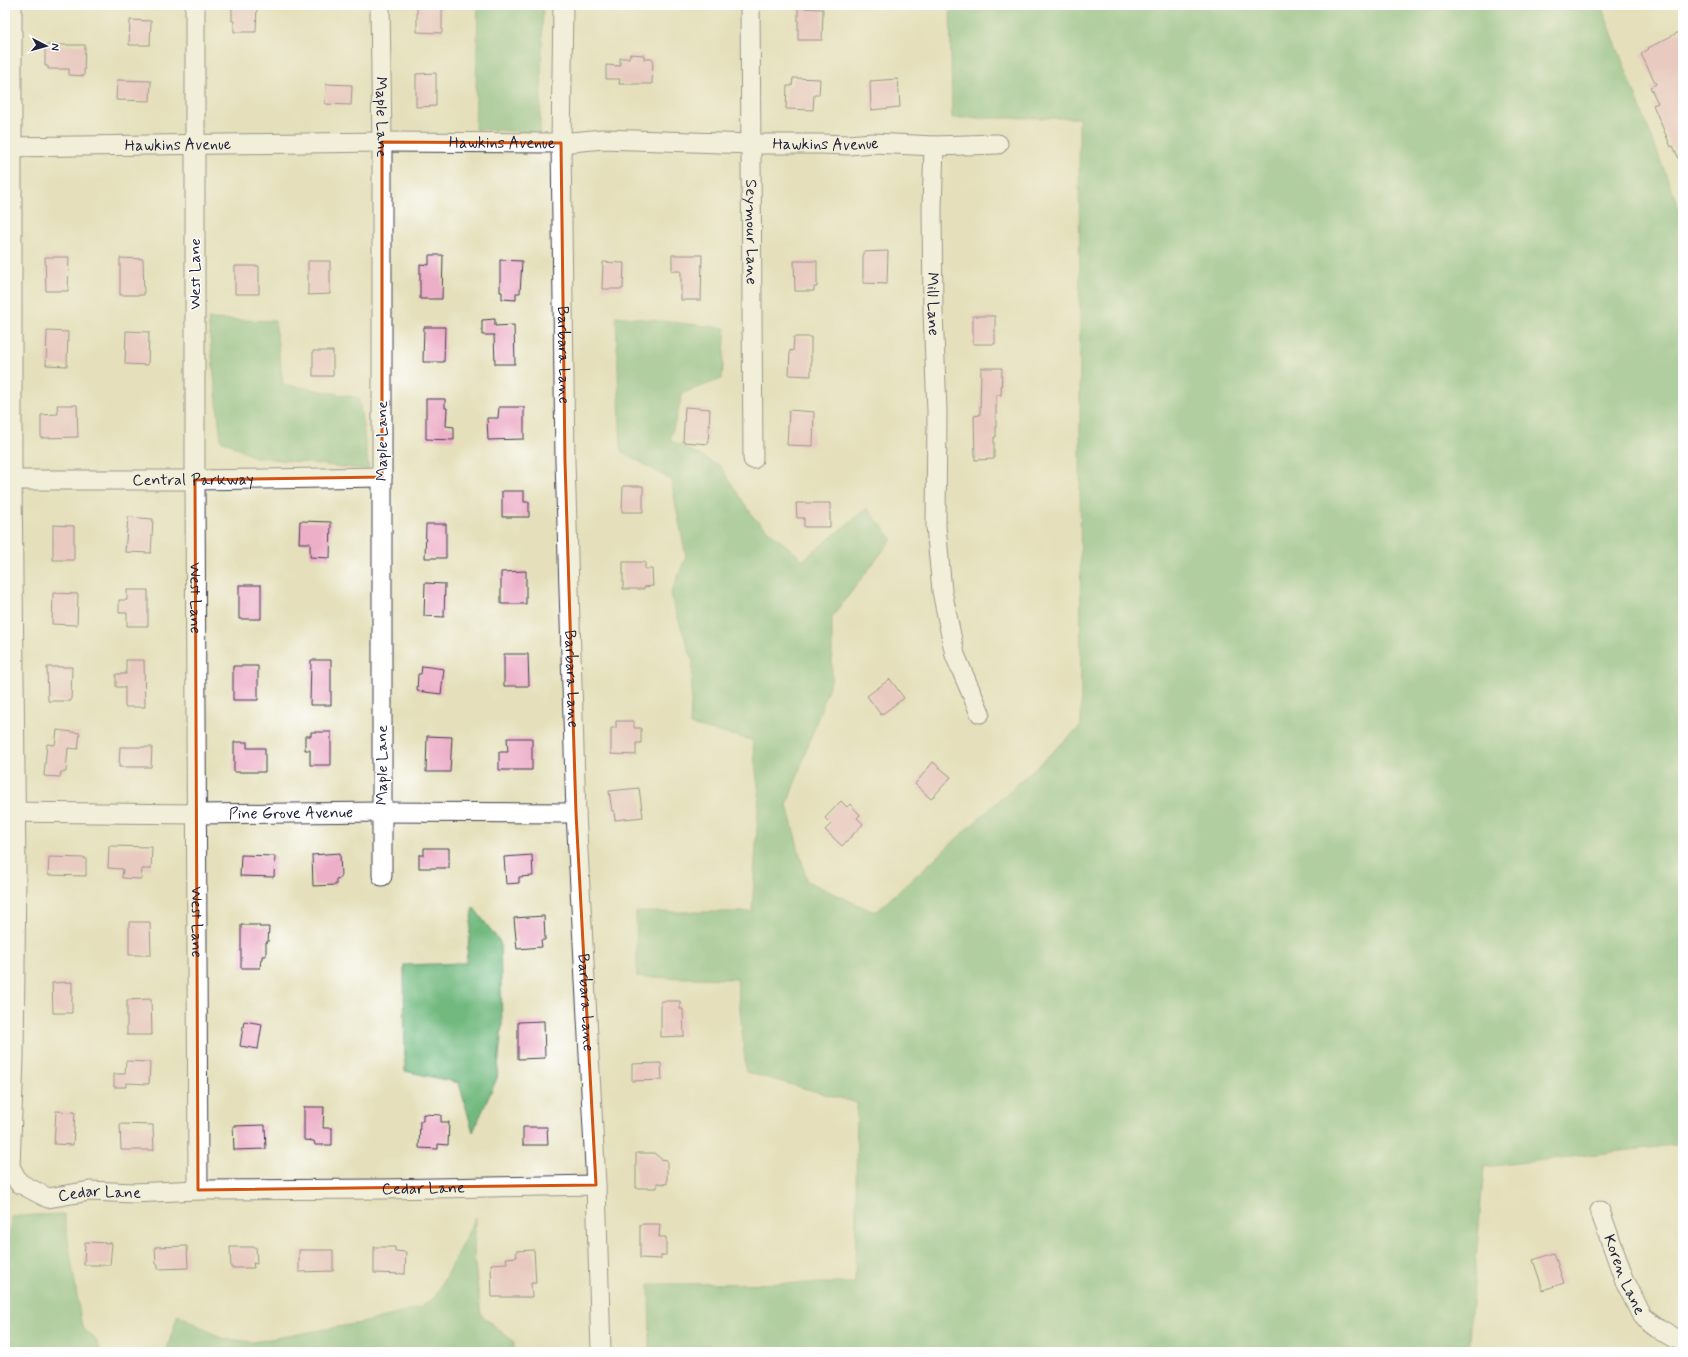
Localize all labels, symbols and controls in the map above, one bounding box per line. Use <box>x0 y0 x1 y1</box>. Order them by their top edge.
north arrow <box>26 26 66 66</box>
text: N <box>48 43 62 51</box>
street label: Maple Lane <box>371 77 393 157</box>
street label: Hawkins Avenue <box>449 132 556 153</box>
street label: Hawkins Avenue <box>772 132 880 156</box>
street label: Hawkins Avenue <box>125 133 232 156</box>
street label: Seymour Lane <box>741 179 762 285</box>
street label: West Lane <box>185 238 206 310</box>
street label: Mill Lane <box>922 272 944 336</box>
street label: Barbara Lane <box>553 306 575 404</box>
street label: Maple Lane <box>372 401 393 481</box>
street label: Central Parkway <box>132 469 254 491</box>
street label: West Lane <box>185 562 206 634</box>
street label: Barbara Lane <box>560 630 584 728</box>
street label: Maple Lane <box>372 725 393 805</box>
street label: Pine Grove Avenue <box>229 802 353 824</box>
street label: West Lane <box>186 886 208 958</box>
street label: Barbara Lane <box>573 953 599 1052</box>
street label: Cedar Lane <box>381 1177 465 1200</box>
street label: Cedar Lane <box>56 1180 141 1207</box>
street label: Koren Lane <box>1599 1231 1650 1318</box>

